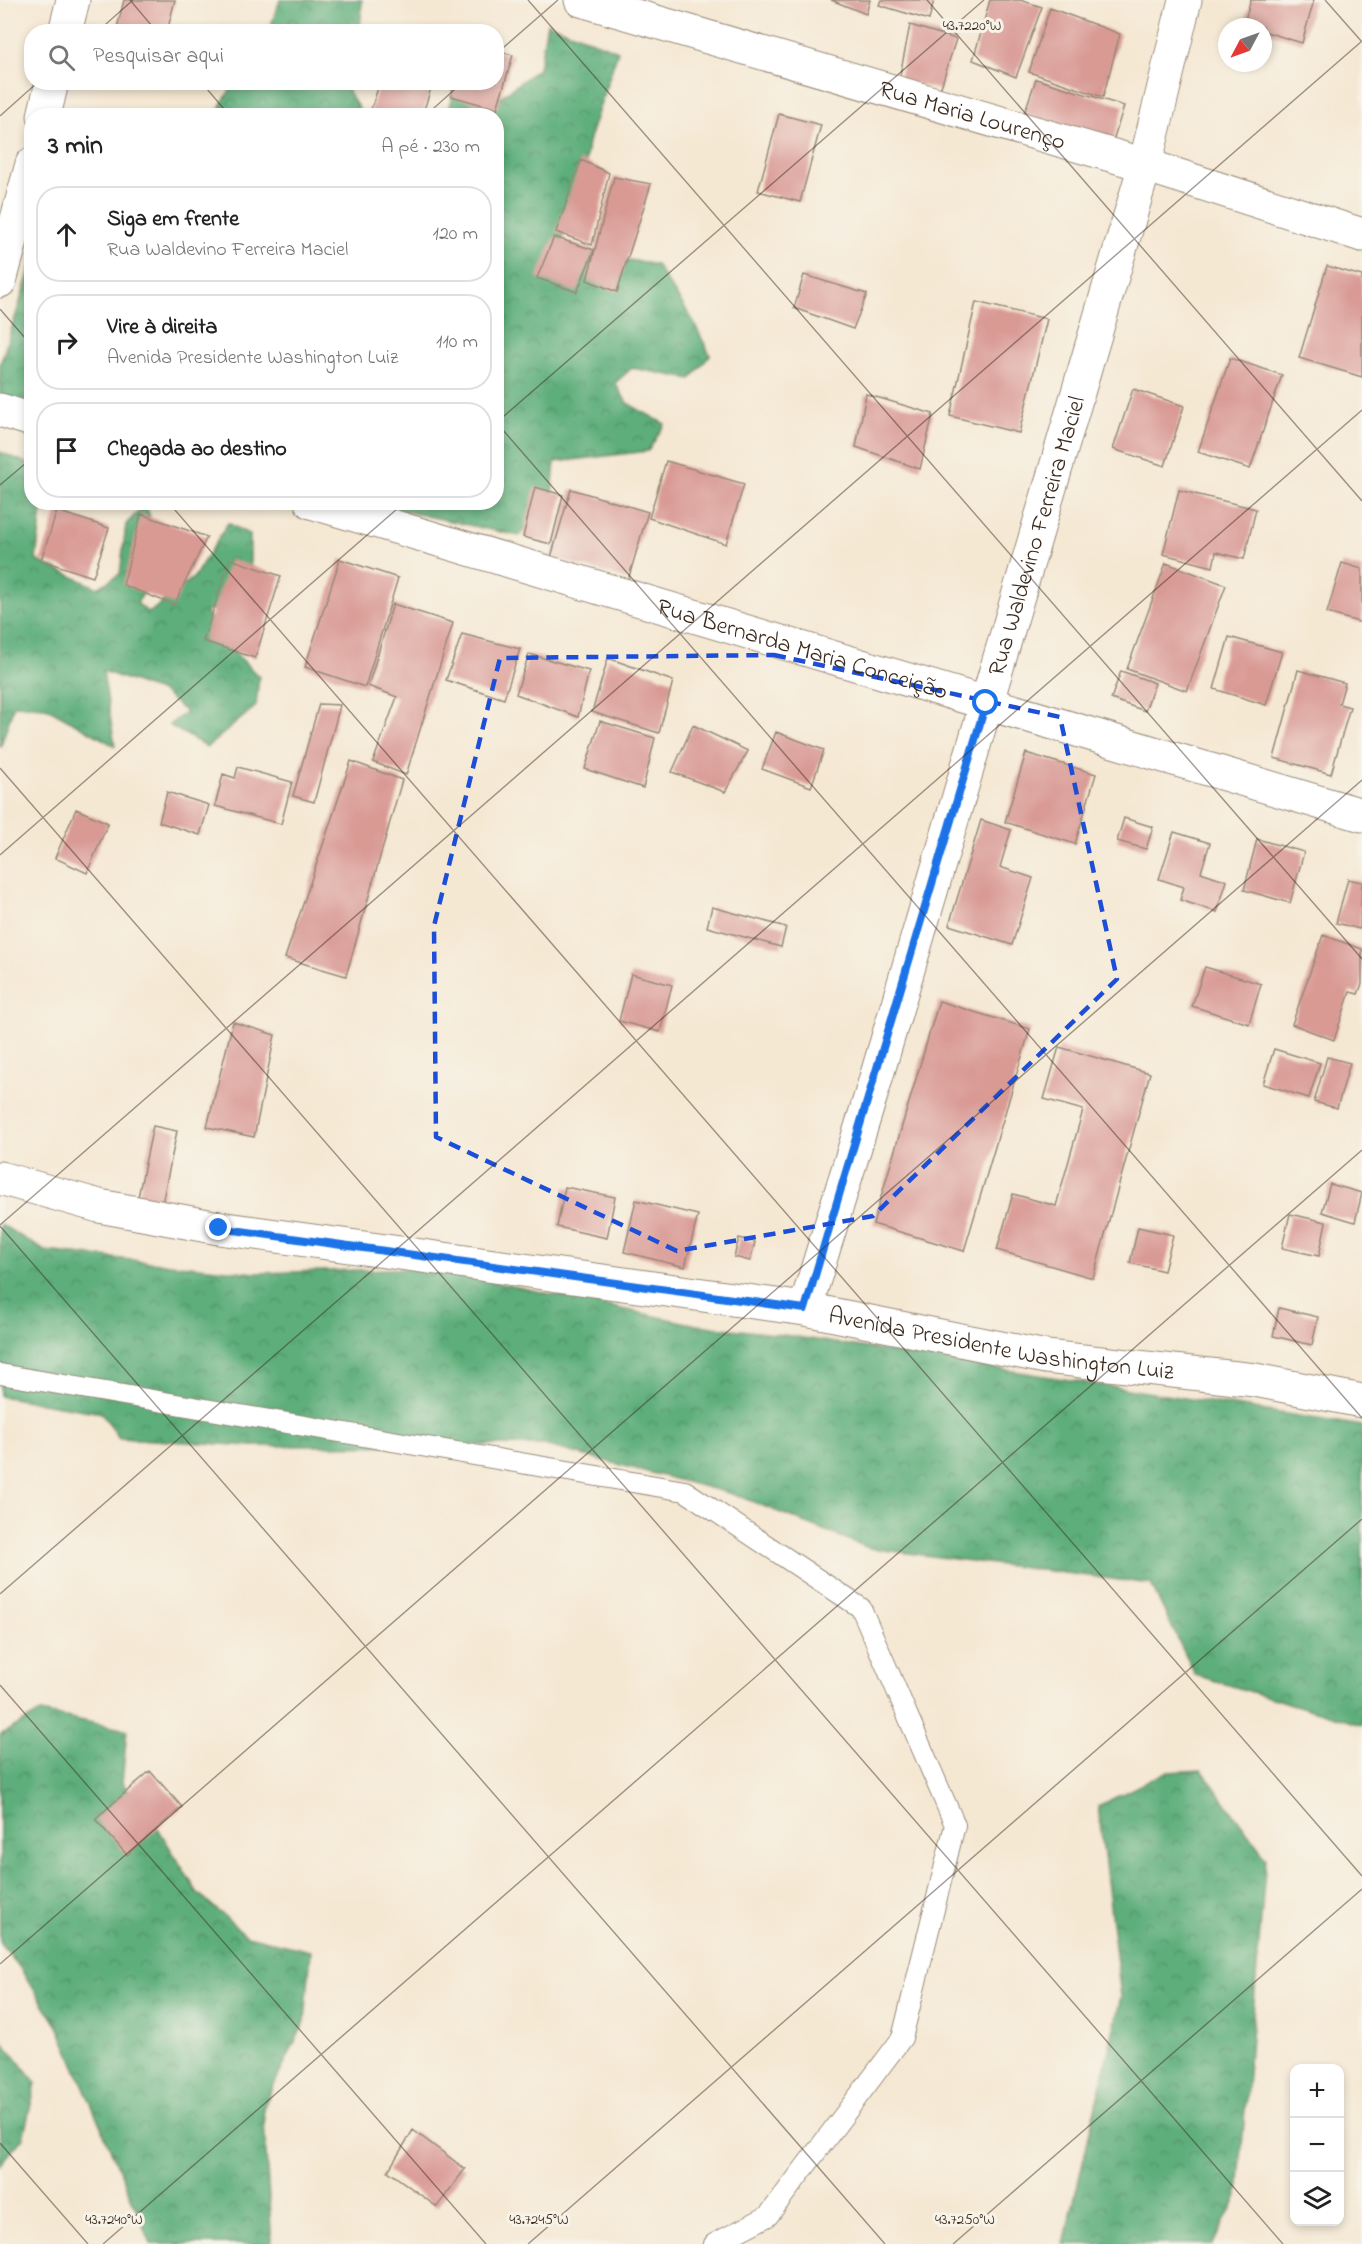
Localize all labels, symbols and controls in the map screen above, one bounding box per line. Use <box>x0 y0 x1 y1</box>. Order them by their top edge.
text: 43.7220°W <box>943 15 1001 37</box>
north arrow <box>1218 18 1272 72</box>
search box <box>24 24 504 90</box>
icon: search <box>45 41 78 74</box>
text: Pesquisar aqui <box>93 41 224 73</box>
street label: Rua Maria Lourenço <box>875 73 1069 161</box>
text: 3 min <box>48 128 103 166</box>
text: A pé · 230 m <box>381 133 480 162</box>
text: Siga em frente <box>107 204 239 236</box>
icon: ahead <box>50 218 83 251</box>
text: 120 m <box>433 220 478 249</box>
text: Rua Waldevino Ferreira Maciel <box>107 236 348 265</box>
text: Vire à direita <box>107 312 217 344</box>
icon: right <box>50 326 83 359</box>
text: 110 m <box>436 328 478 357</box>
text: Avenida Presidente Washington Luiz <box>107 344 398 373</box>
street label: Rua Waldevino Ferreira Maciel <box>980 392 1096 680</box>
icon: arrive <box>50 434 83 467</box>
text: Chegada ao destino <box>107 434 287 466</box>
street label: Rua Bernarda Maria Conceição <box>652 591 952 711</box>
route start <box>972 689 998 715</box>
route end <box>205 1214 231 1240</box>
street label: Avenida Presidente Washington Luiz <box>825 1299 1177 1391</box>
map controls <box>1290 2064 1344 2226</box>
button: + <box>1290 2064 1344 2118</box>
button: − <box>1290 2118 1344 2172</box>
button: layers <box>1290 2172 1344 2226</box>
text: 43.7240°W <box>85 2209 143 2231</box>
text: 43.7245°W <box>509 2209 569 2231</box>
text: 43.7250°W <box>935 2209 995 2231</box>

